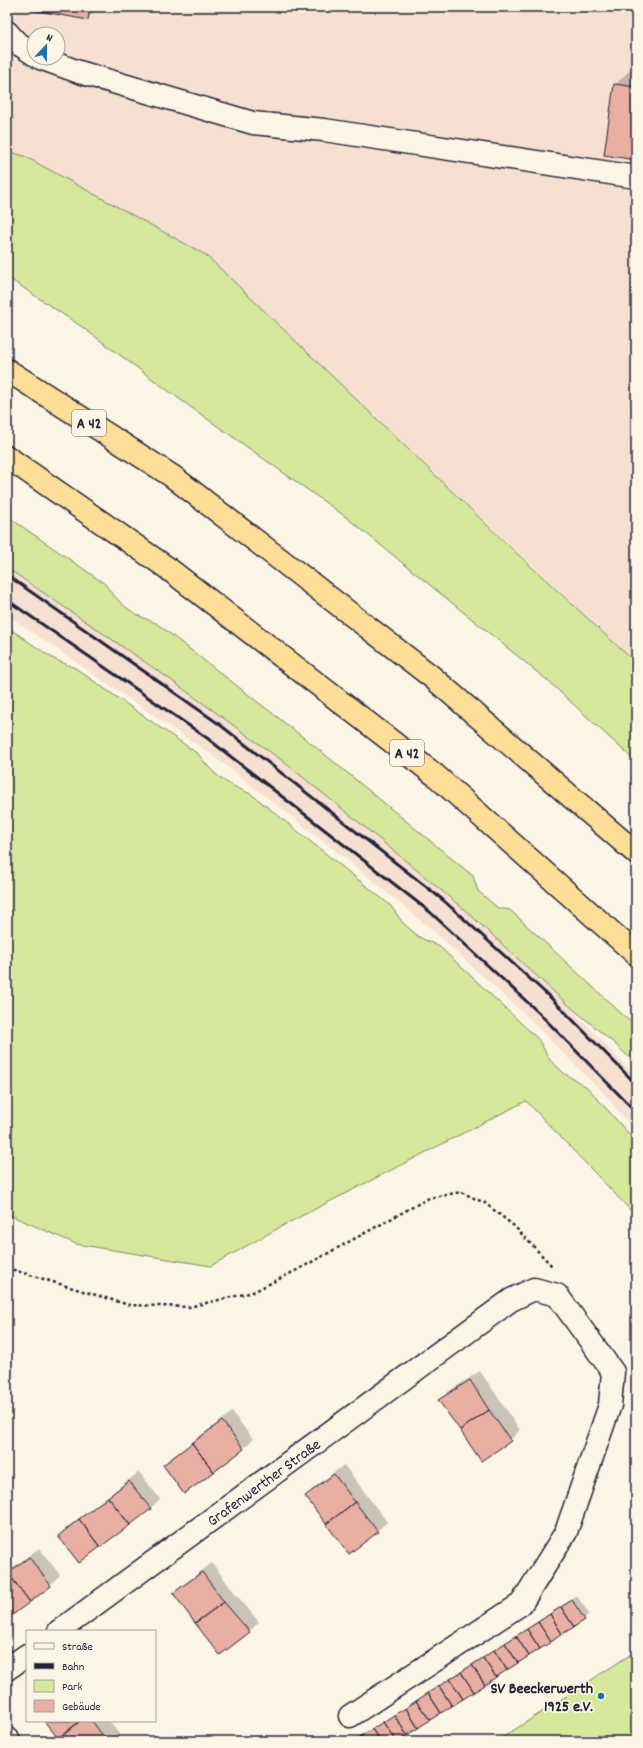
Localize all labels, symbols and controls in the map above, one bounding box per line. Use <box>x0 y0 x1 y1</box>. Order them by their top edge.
north arrow <box>26 26 66 66</box>
text: N <box>43 30 55 47</box>
road number: A 42 <box>72 410 106 436</box>
road number: A 42 <box>390 740 424 766</box>
street label: Grafenwerther Straße <box>203 1434 326 1533</box>
legend <box>26 1630 156 1722</box>
text: Straße <box>62 1639 93 1656</box>
text: Bahn <box>62 1659 85 1676</box>
place label: SV Beeckerwerth 1925 e.V. <box>490 1678 593 1719</box>
text: Park <box>62 1679 83 1696</box>
marker: SV Beeckerwerth 1925 e.V. <box>596 1691 606 1701</box>
text: Gebäude <box>62 1699 101 1716</box>

